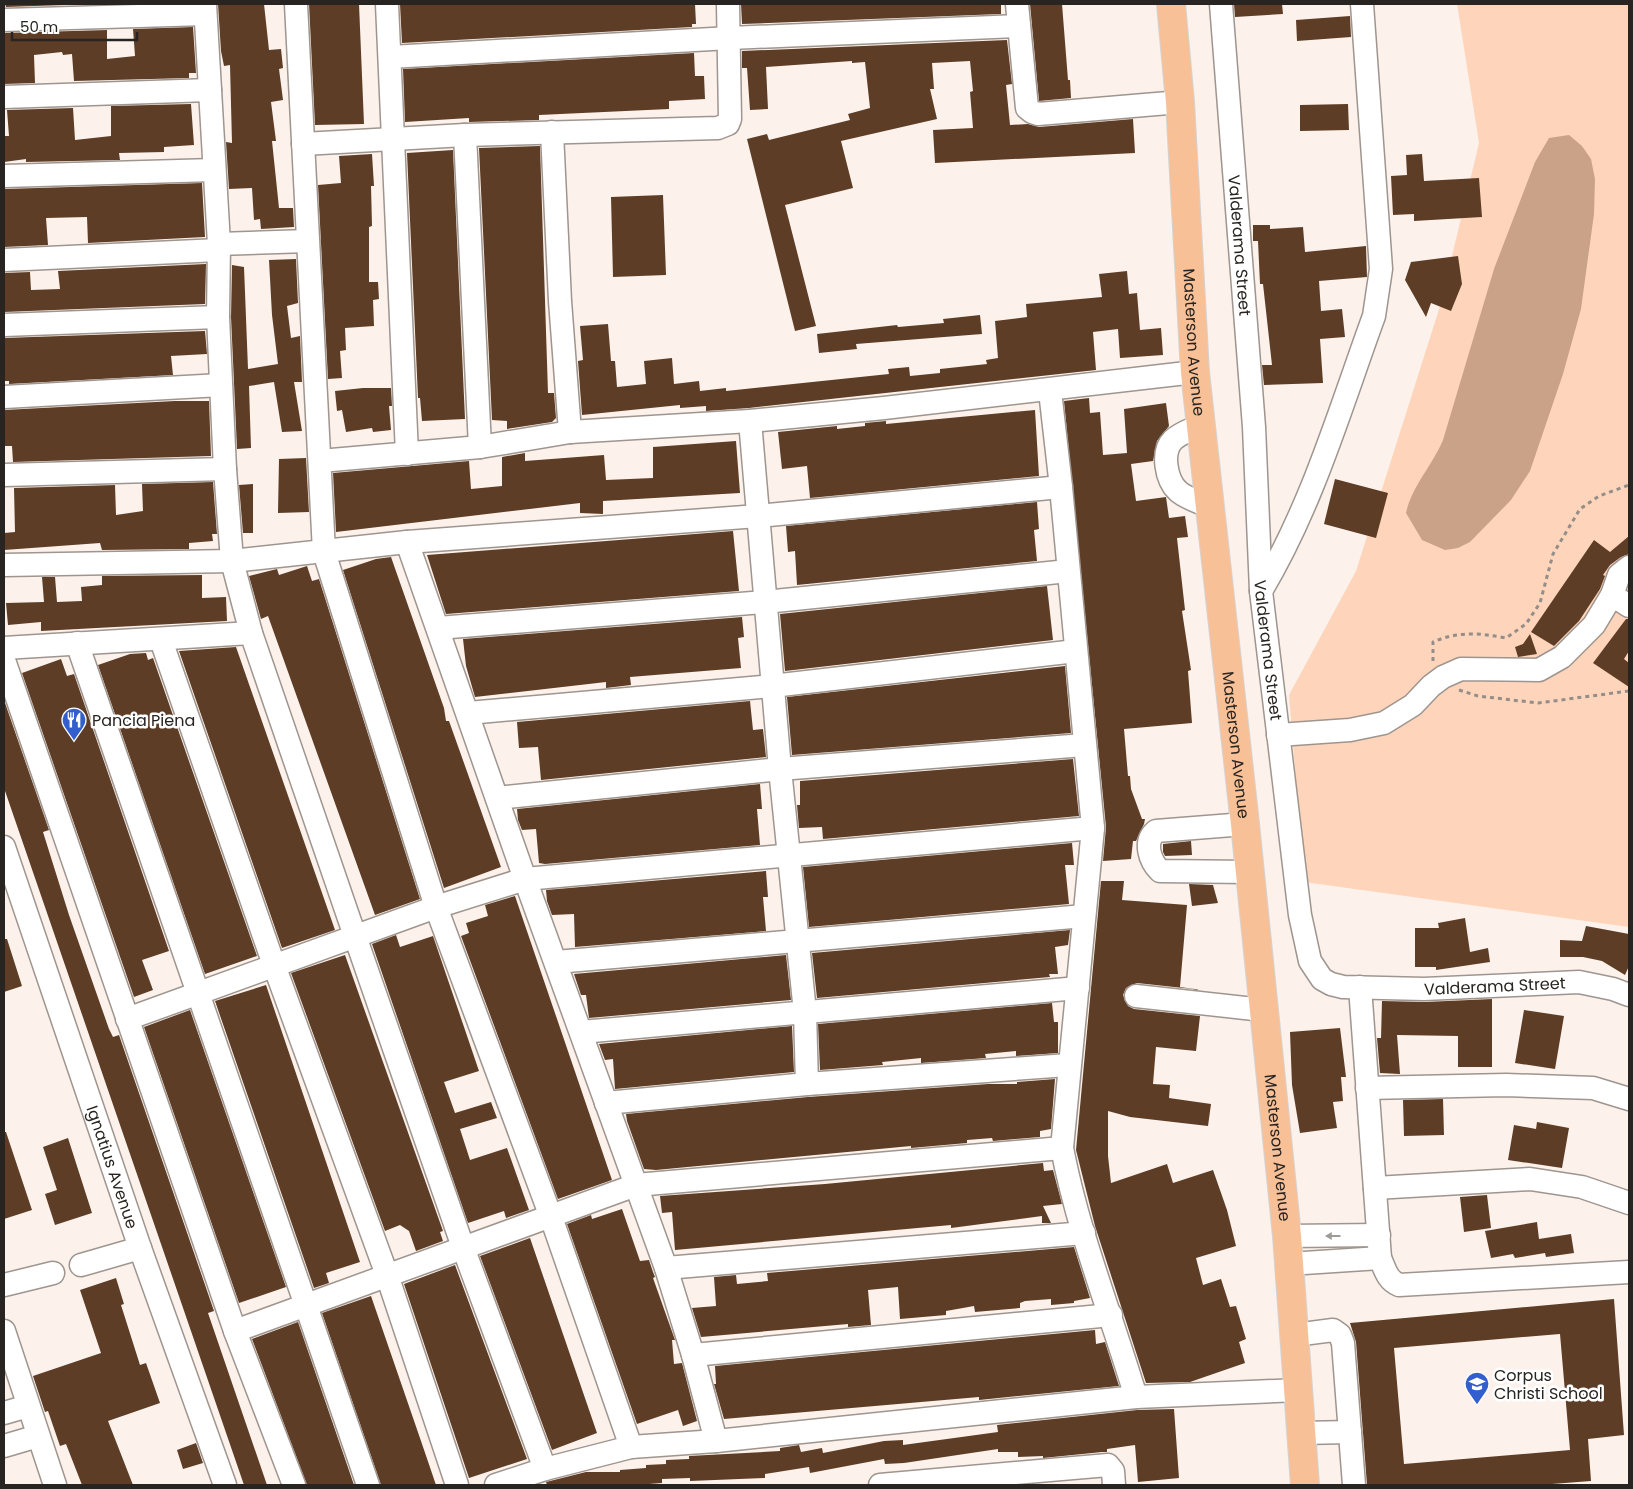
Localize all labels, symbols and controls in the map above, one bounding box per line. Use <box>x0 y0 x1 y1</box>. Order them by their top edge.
scale bar <box>12 10 138 42</box>
text: 50 m <box>20 16 58 37</box>
street label: Valderama Street <box>1222 174 1256 317</box>
street label: Masterson Avenue <box>1177 268 1211 417</box>
street label: Valderama Street <box>1249 579 1288 722</box>
street label: Masterson Avenue <box>1216 670 1255 820</box>
restaurant icon: Pancia Piena <box>61 707 87 741</box>
place label: Pancia Piena <box>92 709 195 732</box>
street label: Valderama Street <box>1424 972 1566 1001</box>
street label: Masterson Avenue <box>1259 1073 1296 1223</box>
street label: Ignatius Avenue <box>81 1103 144 1232</box>
one-way arrow <box>1324 1232 1340 1240</box>
place label: Corpus Christi School <box>1494 1364 1603 1405</box>
school or university icon: Corpus Christi School <box>1464 1371 1490 1405</box>

